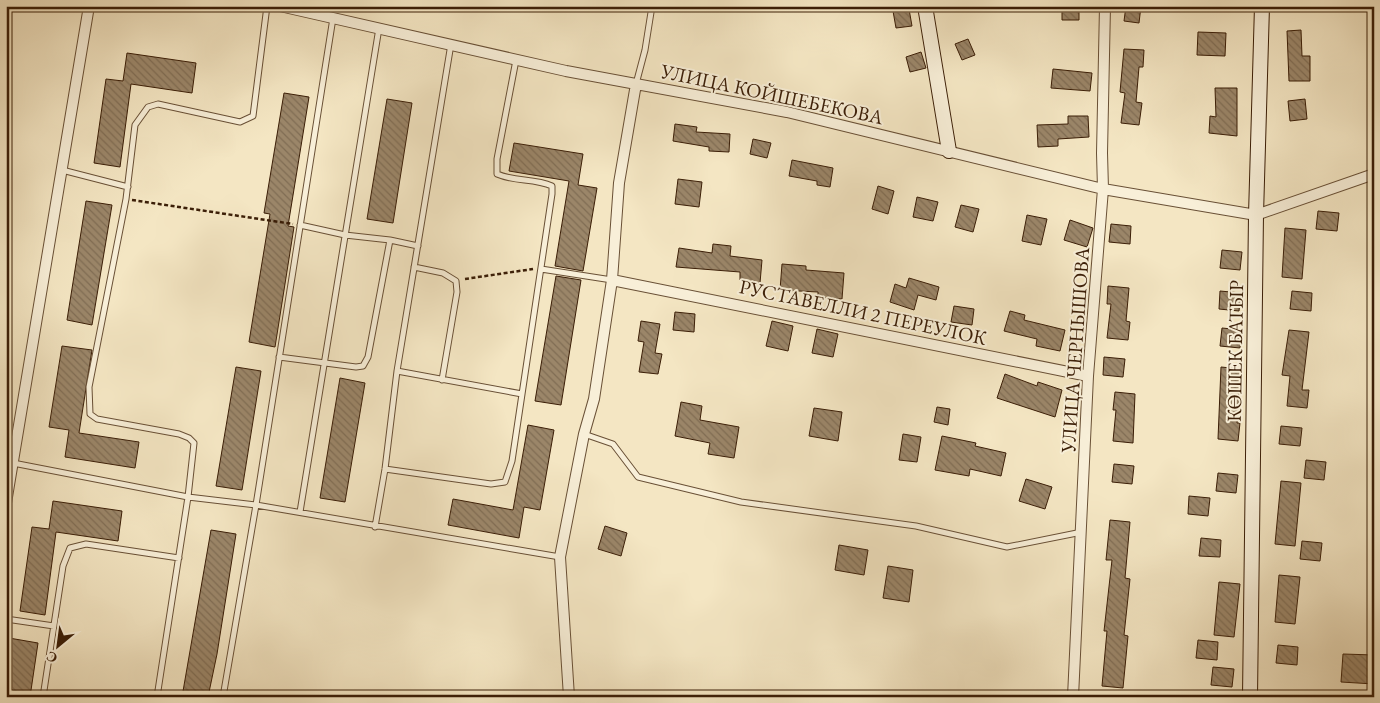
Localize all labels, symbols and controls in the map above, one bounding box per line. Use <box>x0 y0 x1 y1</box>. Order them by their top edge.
street label: УЛИЦА КОЙШЕБЕКОВА <box>657 58 886 130</box>
street label: УЛИЦА ЧЕРНЫШОВА <box>1055 246 1095 455</box>
street label: РУСТАВЕЛЛИ 2 ПЕРЕУЛОК <box>737 273 990 351</box>
street label: КӨШЕК БАТЫР <box>1221 280 1249 422</box>
north arrow <box>32 620 82 670</box>
text: С <box>43 647 60 668</box>

